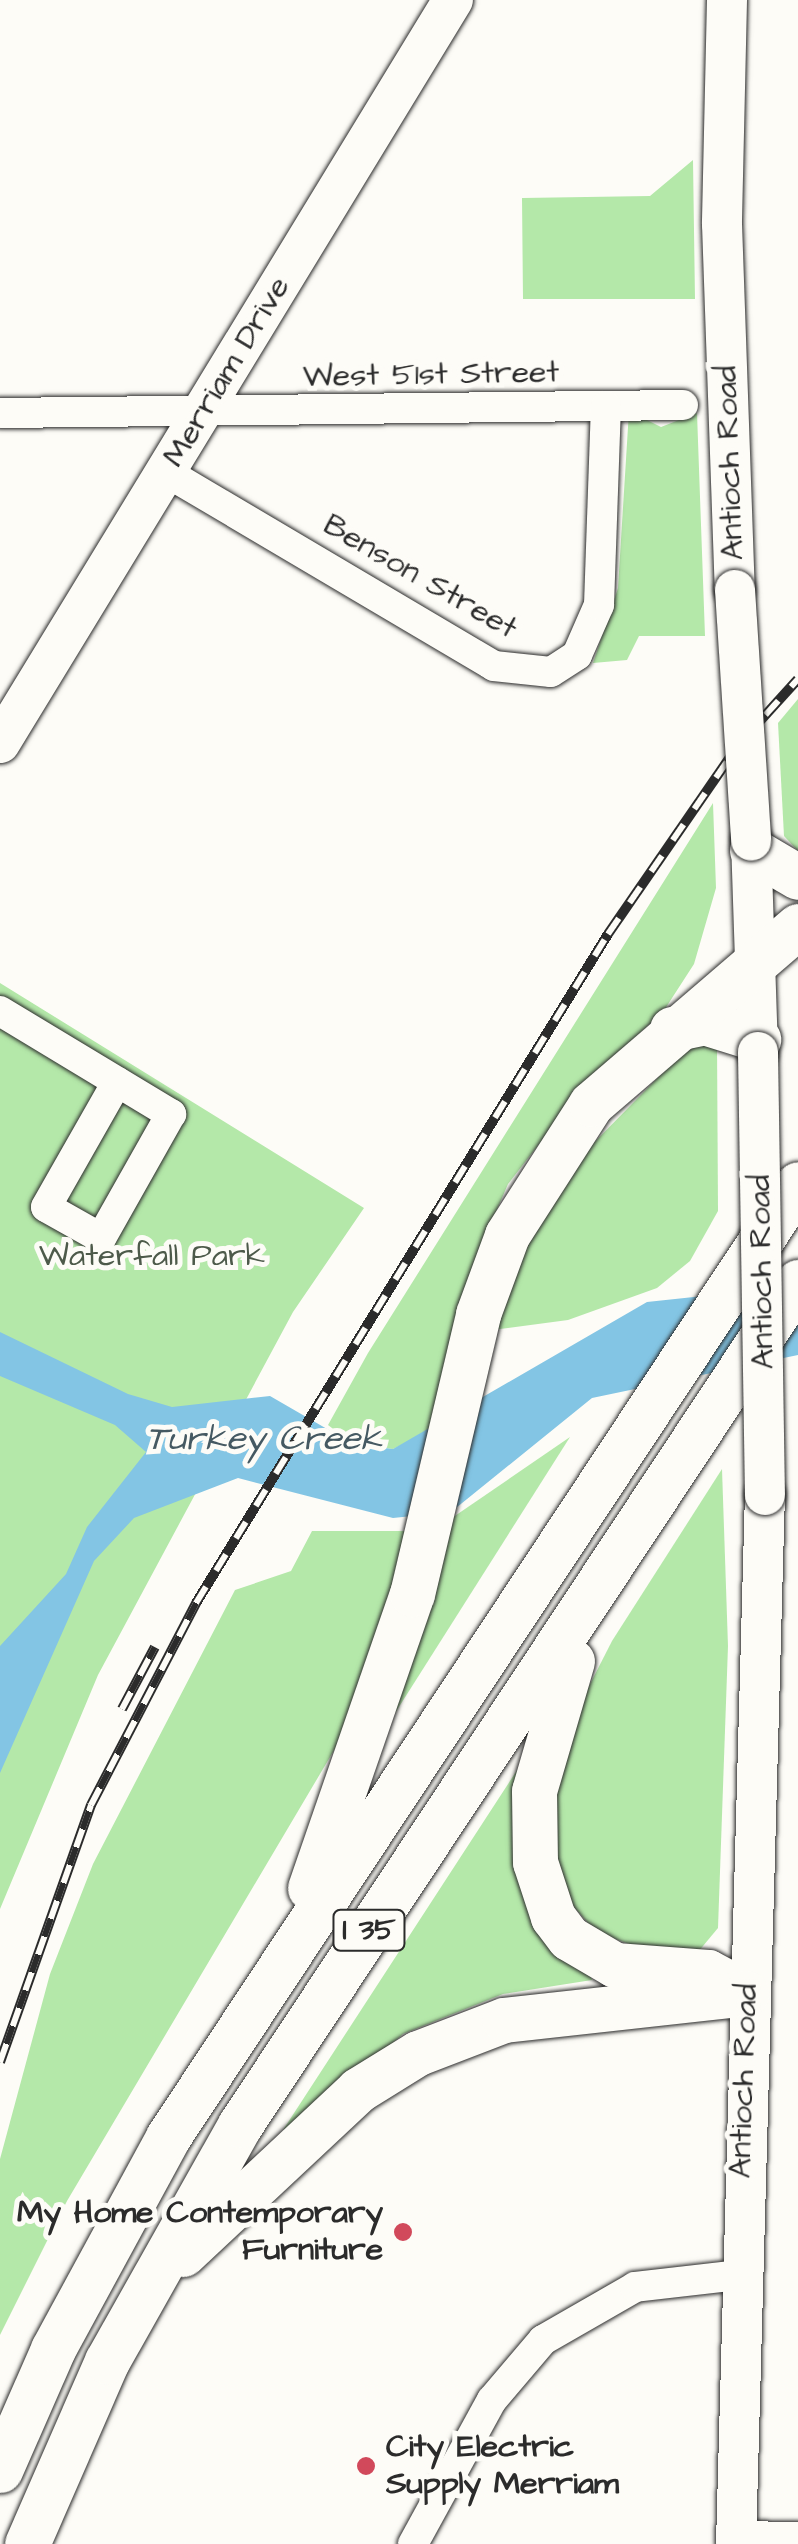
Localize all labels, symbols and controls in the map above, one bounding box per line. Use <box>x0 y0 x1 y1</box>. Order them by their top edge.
street label: Merriam Drive <box>155 270 299 474</box>
street label: West 51st Street <box>302 354 560 396</box>
street label: Antioch Road <box>707 365 753 561</box>
street label: Benson Street <box>316 506 524 648</box>
street label: Antioch Road <box>741 1174 783 1370</box>
park label: Waterfall Park <box>39 1237 265 1275</box>
water label: Turkey Creek <box>146 1418 382 1460</box>
road number: I 35 <box>332 1905 406 1955</box>
street label: Antioch Road <box>721 1983 767 2179</box>
place label: My Home Contemporary Furniture <box>17 2195 383 2270</box>
marker: My Home Contemporary Furniture <box>392 2221 414 2243</box>
place label: City Electric Supply Merriam <box>386 2429 619 2504</box>
marker: City Electric Supply Merriam <box>355 2455 377 2477</box>

